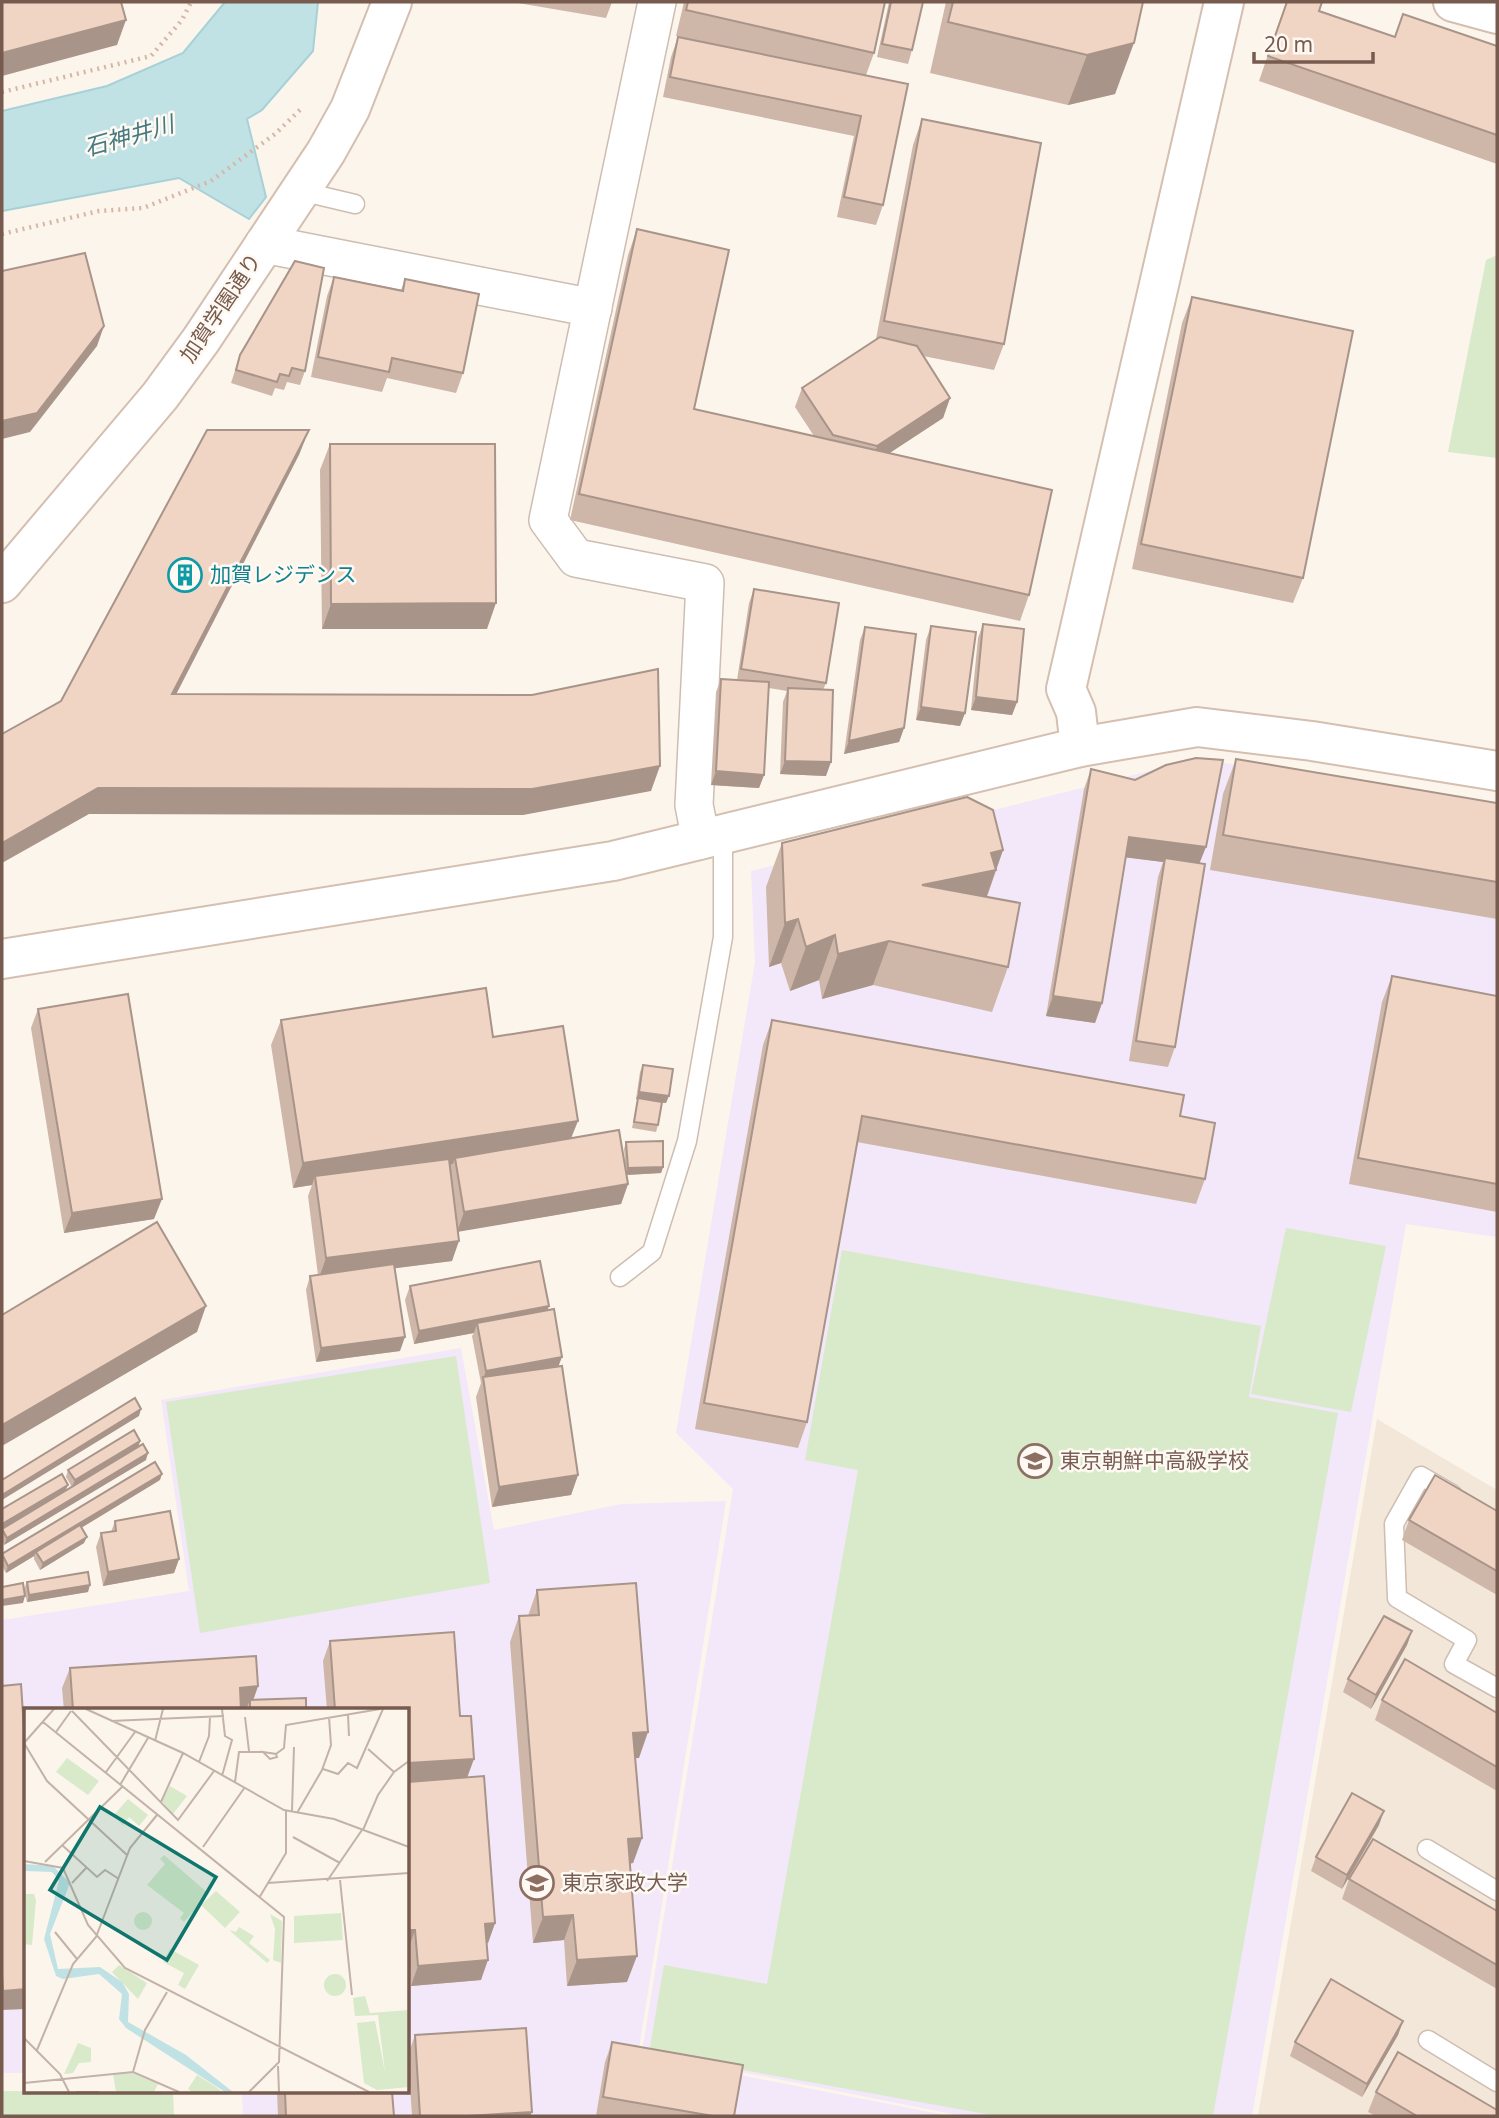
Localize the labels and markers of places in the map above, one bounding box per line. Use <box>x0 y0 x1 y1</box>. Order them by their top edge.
building icon: 加賀レジデンス <box>166 556 204 594</box>
place label: 加賀レジデンス <box>210 560 357 588</box>
school or university icon: 東京朝鮮中高級学校 <box>1016 1442 1054 1480</box>
place label: 東京朝鮮中高級学校 <box>1060 1446 1249 1474</box>
school or university icon: 東京家政大学 <box>518 1864 556 1902</box>
place label: 東京家政大学 <box>562 1868 688 1896</box>

